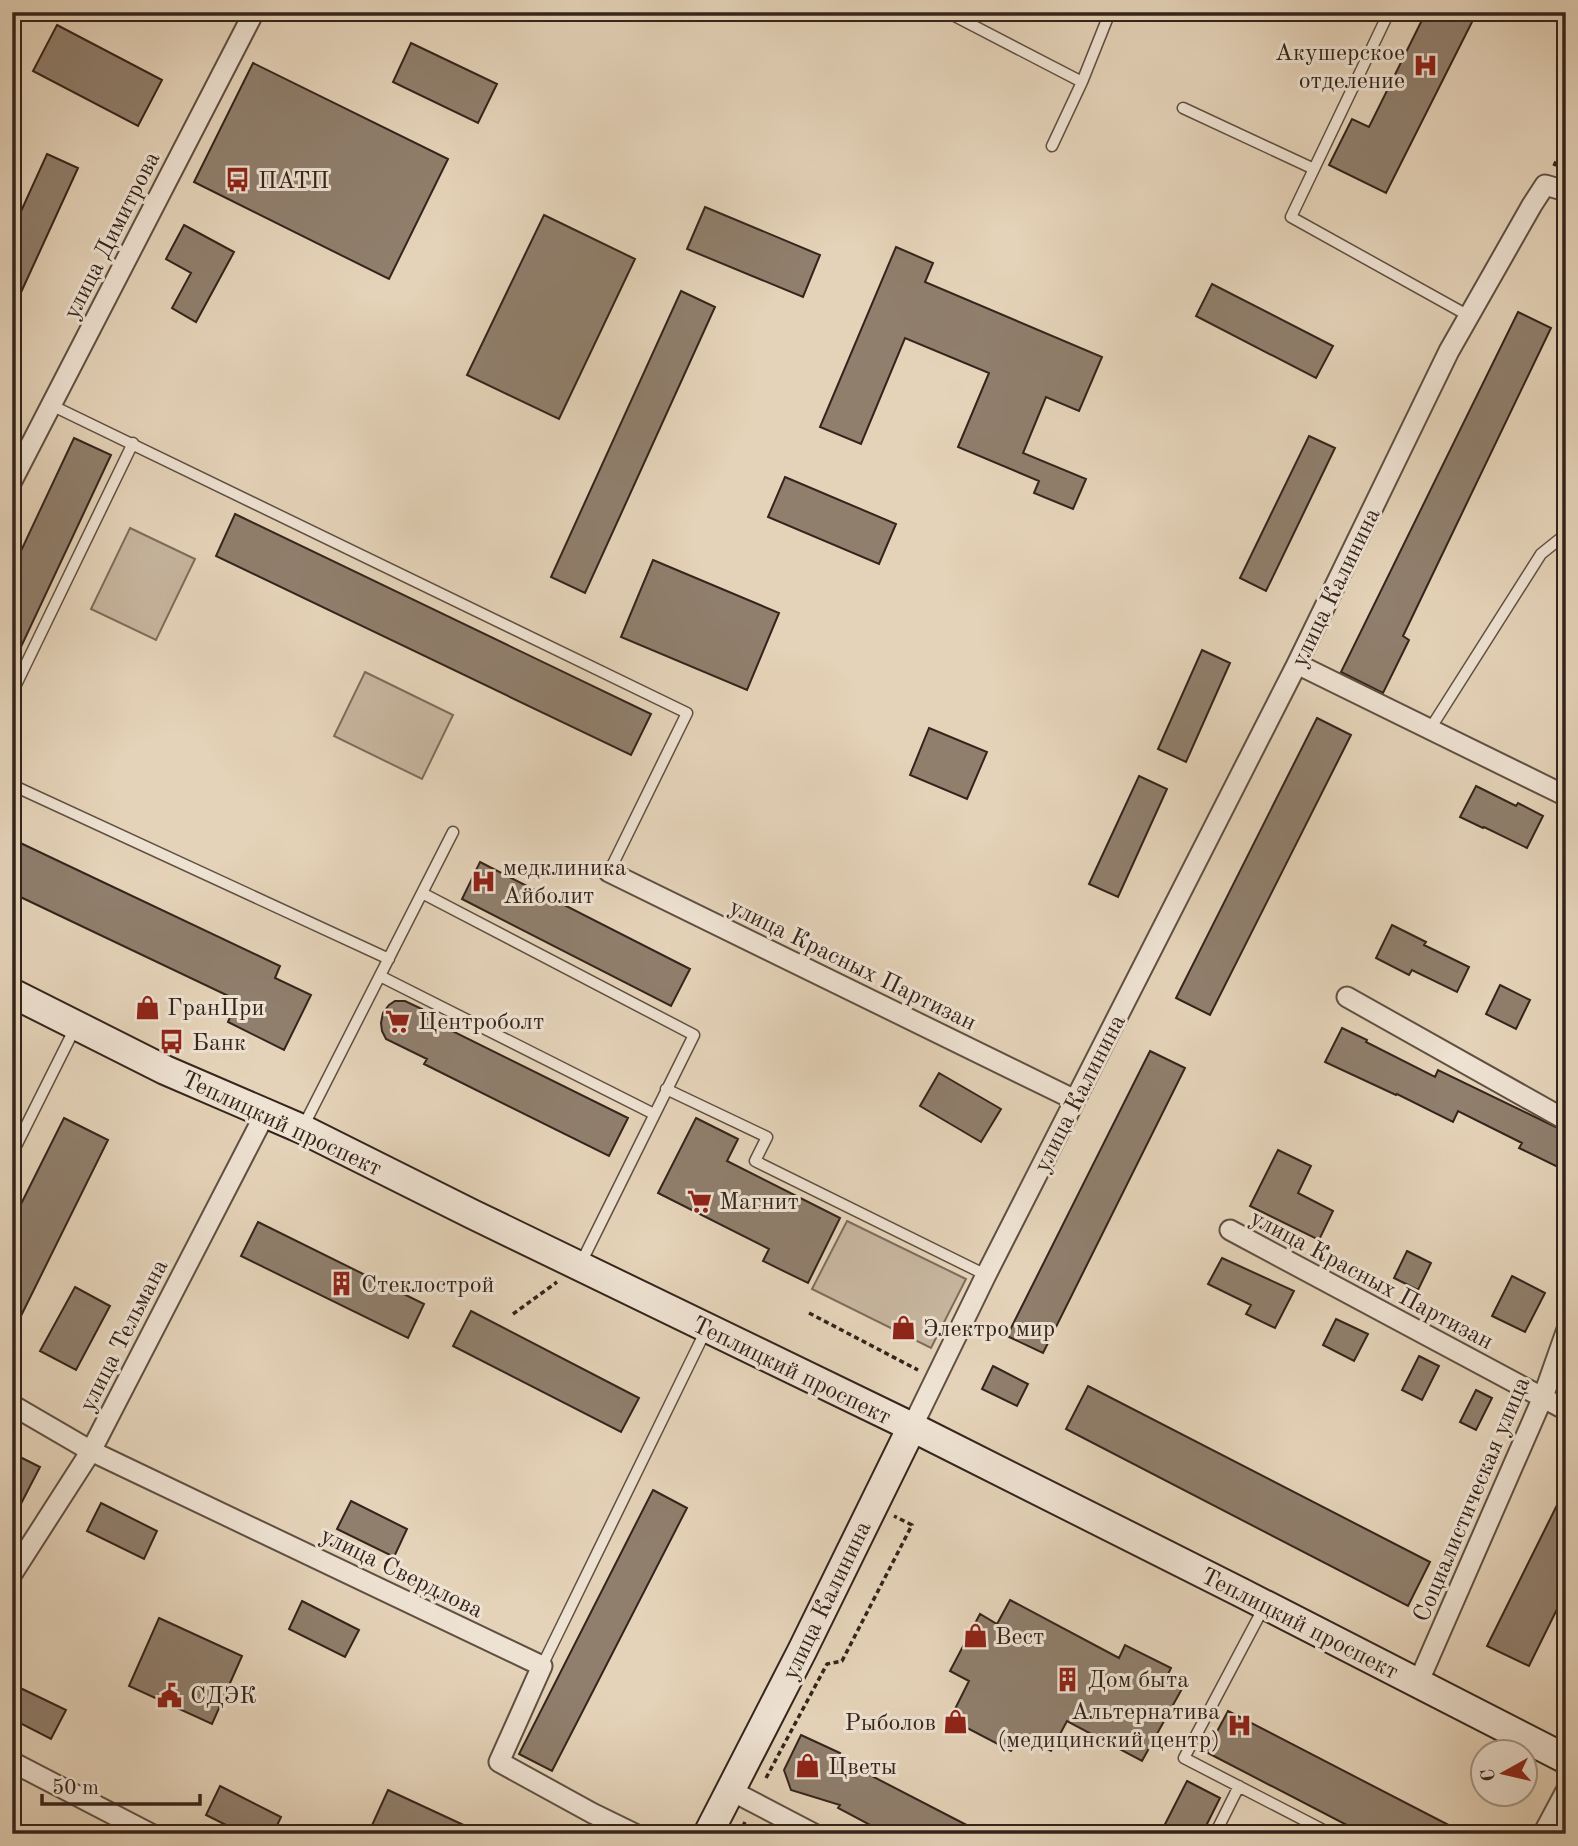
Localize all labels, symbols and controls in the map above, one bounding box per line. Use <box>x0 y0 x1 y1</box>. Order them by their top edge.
place label: Акушерское отделение <box>1275 42 1405 94</box>
hospital icon: Акушерское отделение <box>1411 52 1439 80</box>
street label: улица Димитрова <box>60 148 165 324</box>
bus stop icon: ПАТП <box>224 166 252 194</box>
place label: ПАТП <box>258 170 329 194</box>
street label: улица Калинина <box>1288 505 1386 671</box>
place label: медклиника Айболит <box>503 857 627 909</box>
hospital icon: медклиника Айболит <box>469 867 497 895</box>
street label: улица Красных Партизан <box>725 896 979 1036</box>
shop icon: ГранПри <box>133 993 161 1021</box>
place label: ГранПри <box>167 997 264 1021</box>
supermarket icon: Центроболт <box>384 1007 412 1035</box>
place label: Центроболт <box>418 1011 544 1035</box>
street label: улица Калинина <box>1031 1011 1131 1177</box>
bus stop icon: Банк <box>158 1028 186 1056</box>
place label: Банк <box>192 1032 246 1056</box>
street label: Теплицкий проспект <box>177 1068 385 1182</box>
supermarket icon: Магнит <box>685 1187 713 1215</box>
place label: Магнит <box>719 1191 799 1215</box>
street label: улица Красных Партизан <box>1246 1206 1497 1355</box>
street label: улица Тельмана <box>76 1256 174 1416</box>
building icon: Стеклострой <box>327 1270 355 1298</box>
place label: Стеклострой <box>361 1274 495 1298</box>
street label: Теплицкий проспект <box>688 1313 894 1430</box>
shop icon: Электро мир <box>889 1314 917 1342</box>
place label: Электро мир <box>923 1318 1055 1342</box>
street label: Социалистическая улица <box>1410 1374 1535 1626</box>
street label: улица Калинина <box>779 1518 877 1684</box>
street label: улица Свердлова <box>316 1524 486 1624</box>
street label: Теплицкий проспект <box>1197 1565 1402 1685</box>
shop icon: Вест <box>961 1622 989 1650</box>
place label: Вест <box>995 1626 1044 1650</box>
building icon: Дом быта <box>1054 1665 1082 1693</box>
place label: Дом быта <box>1088 1669 1189 1693</box>
public building icon: СДЭК <box>156 1681 184 1709</box>
place label: СДЭК <box>190 1685 257 1709</box>
place label: Альтернатива (медицинский центр) <box>997 1701 1220 1753</box>
shop icon: Рыболов <box>942 1708 970 1736</box>
hospital icon: Альтернатива (медицинский центр) <box>1226 1711 1254 1739</box>
place label: Рыболов <box>845 1712 936 1736</box>
north arrow <box>1470 1738 1540 1808</box>
shop icon: Цветы <box>794 1752 822 1780</box>
place label: Цветы <box>828 1756 897 1780</box>
scale bar <box>42 1762 200 1806</box>
text: С <box>1479 1767 1500 1783</box>
text: 50 m <box>52 1778 99 1799</box>

